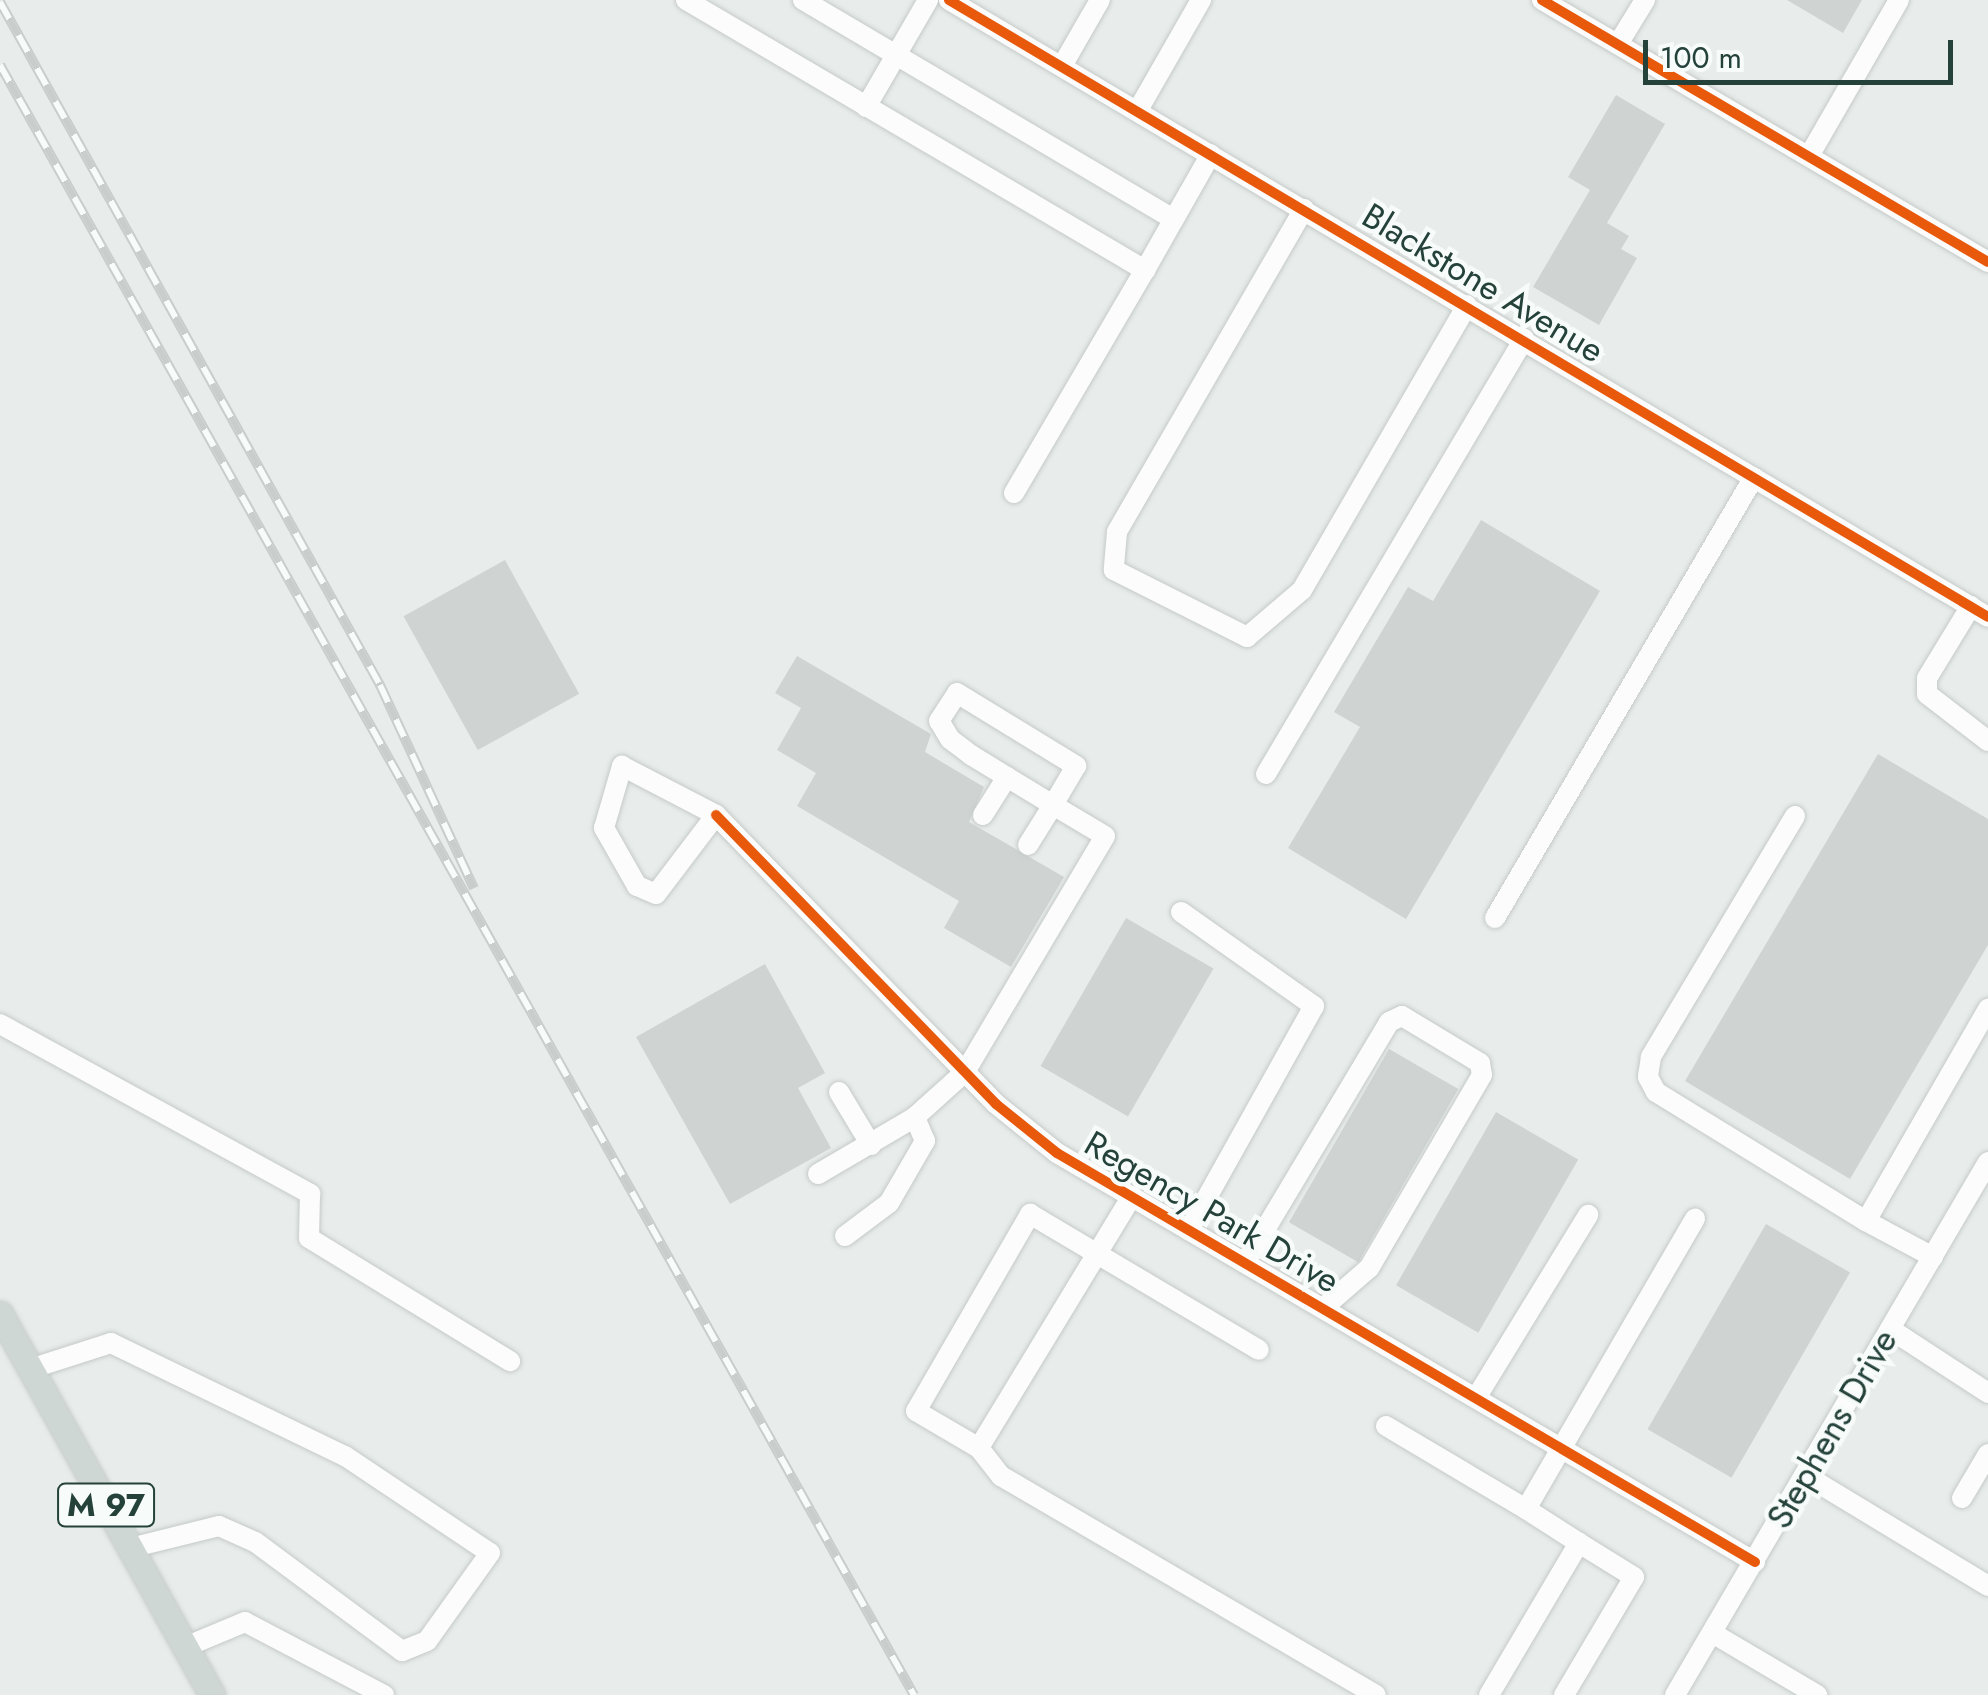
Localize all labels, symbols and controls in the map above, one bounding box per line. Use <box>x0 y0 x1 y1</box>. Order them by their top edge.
scale bar <box>1648 20 1958 82</box>
text: 100 m <box>1660 36 1742 79</box>
street label: Blackstone Avenue <box>1355 194 1611 372</box>
street label: Regency Park Drive <box>1077 1122 1347 1302</box>
street label: Stephens Drive <box>1758 1322 1906 1536</box>
road number: M 97 <box>56 1478 156 1532</box>

